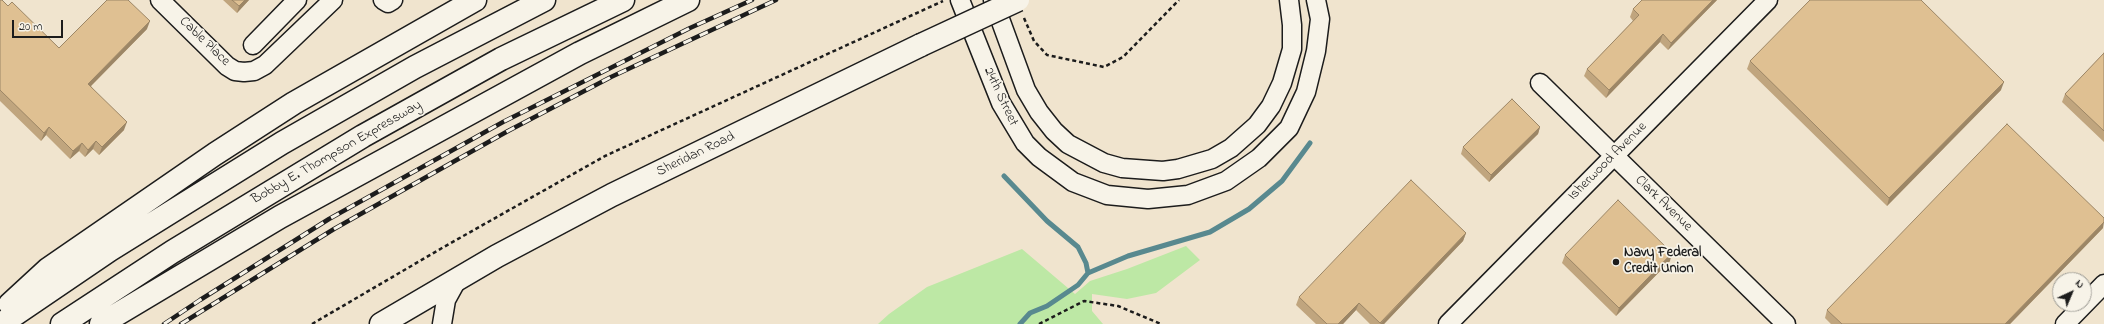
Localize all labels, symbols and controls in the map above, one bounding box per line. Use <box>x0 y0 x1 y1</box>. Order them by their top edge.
scale bar <box>14 12 65 38</box>
street label: Cable Place <box>175 14 233 70</box>
text: 20 m <box>19 18 42 36</box>
street label: 24th Street <box>979 65 1021 129</box>
street label: Bobby E. Thompson Expressway <box>249 97 425 209</box>
street label: Isherwood Avenue <box>1565 119 1651 205</box>
street label: Sheridan Road <box>654 129 738 181</box>
street label: Clark Avenue <box>1631 172 1695 236</box>
place label: Navy Federal Credit Union <box>1624 246 1701 278</box>
marker: Navy Federal Credit Union <box>1611 257 1621 267</box>
north arrow <box>2052 272 2092 312</box>
text: N <box>2071 276 2088 292</box>

